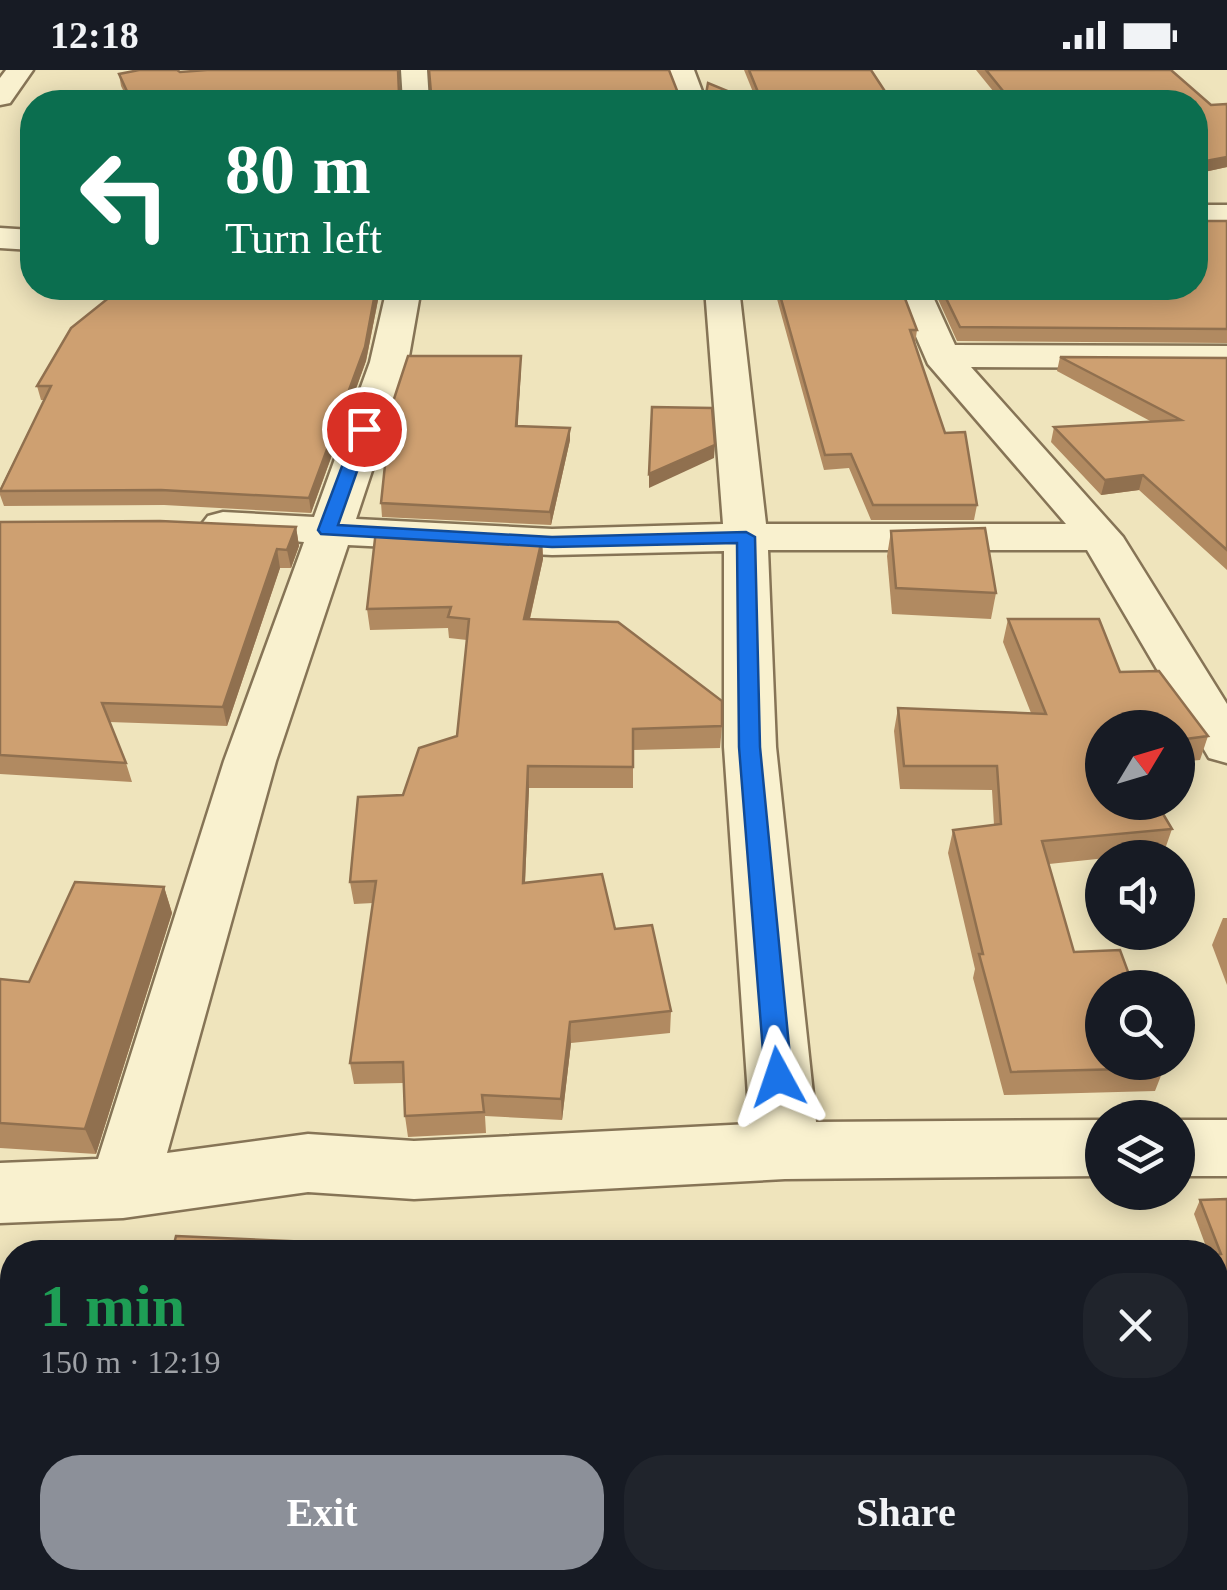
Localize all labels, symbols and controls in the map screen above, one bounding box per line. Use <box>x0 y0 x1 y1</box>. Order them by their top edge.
text: 12:18 <box>50 14 139 56</box>
icon: left <box>60 130 190 260</box>
text: 80 m <box>225 131 371 208</box>
text: Turn left <box>225 213 382 263</box>
pin <box>322 387 407 472</box>
icon: arrive <box>337 402 392 457</box>
north arrow <box>1085 710 1195 820</box>
map controls <box>1085 710 1195 1210</box>
button: sound <box>1085 840 1195 950</box>
button: search <box>1085 970 1195 1080</box>
position arrow <box>726 1025 830 1129</box>
button: layers <box>1085 1100 1195 1210</box>
text: 1 min <box>40 1273 185 1339</box>
button: close <box>1083 1273 1188 1378</box>
text: 150 m · 12:19 <box>40 1344 220 1380</box>
button: Exit <box>40 1455 604 1570</box>
button: Share <box>624 1455 1188 1570</box>

